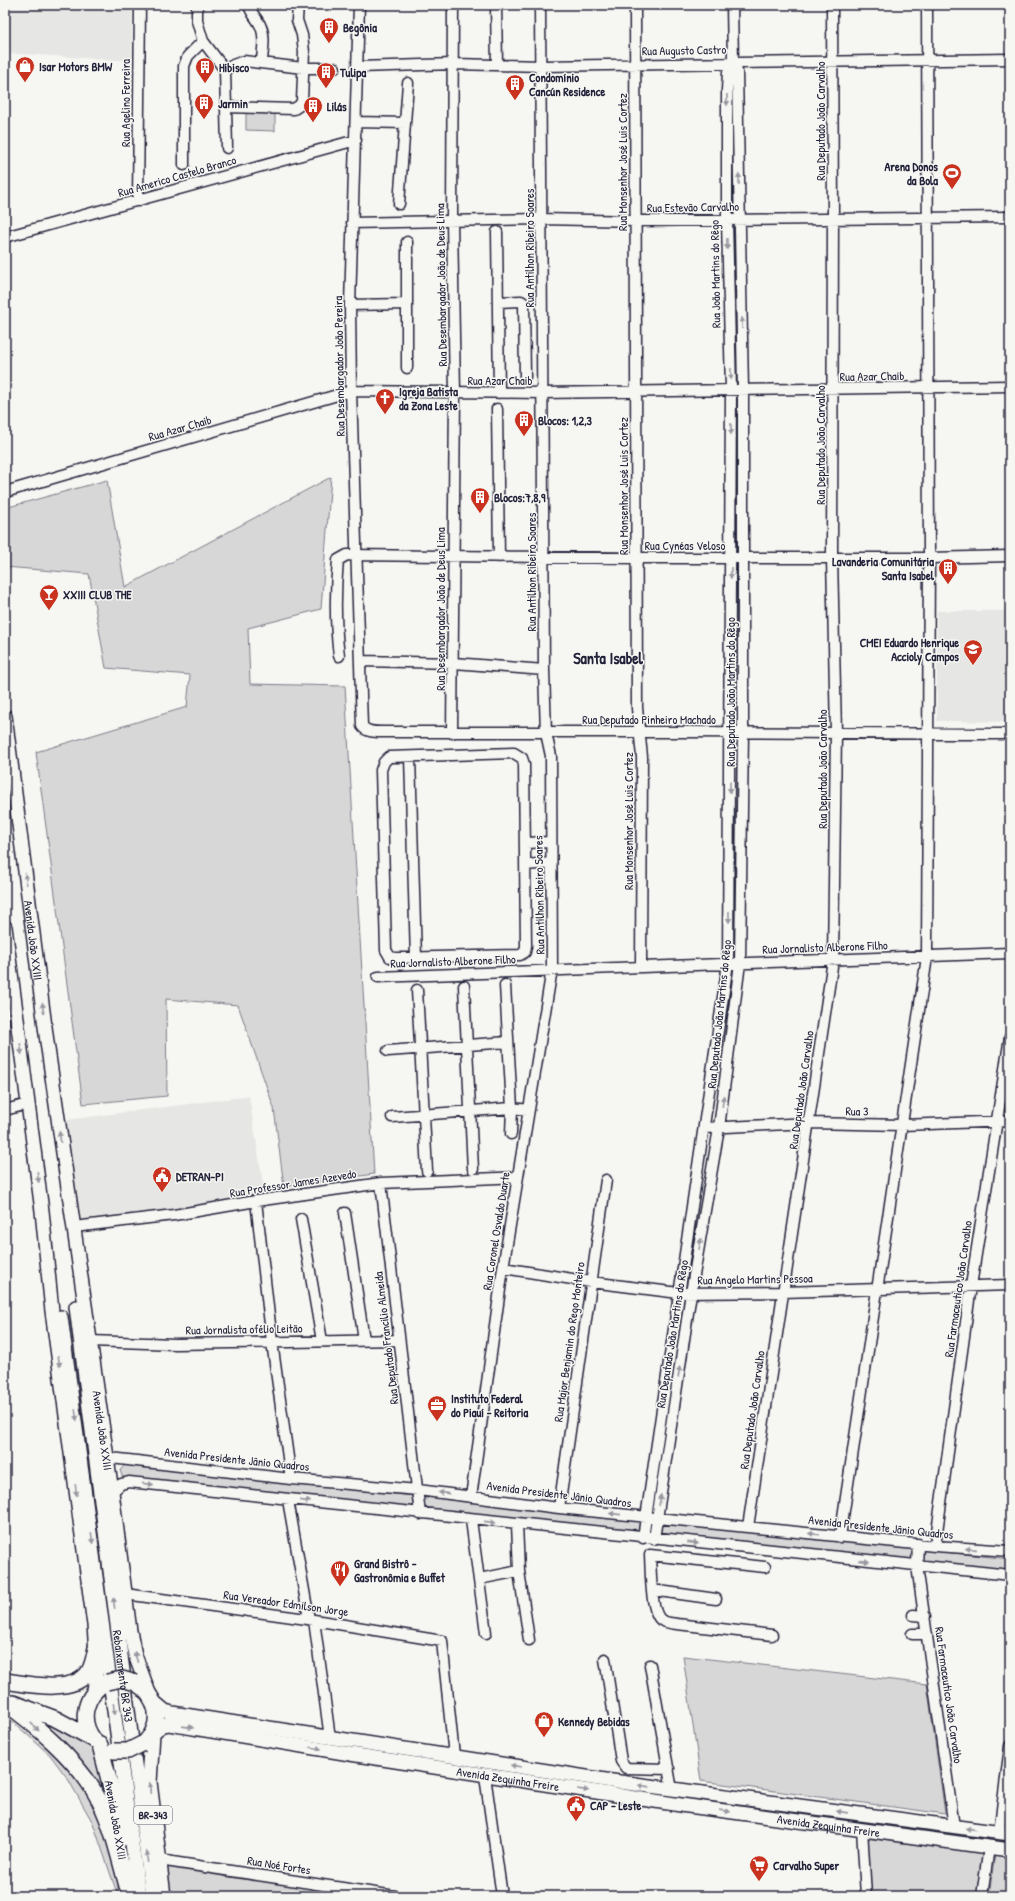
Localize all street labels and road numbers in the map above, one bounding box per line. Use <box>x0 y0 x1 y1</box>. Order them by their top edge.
street label: Rua Augusto Castro <box>642 41 726 59</box>
street label: Rua Agelino Ferreira <box>117 59 134 147</box>
street label: Rua Deputado João Carvalho <box>812 61 829 181</box>
street label: Rua Monsenhor José Luis Cortez <box>614 93 631 231</box>
street label: Rua Americo Castelo Branco <box>116 151 238 201</box>
street label: Rua Antilhon Ribeiro Soares <box>521 188 538 307</box>
street label: Rua Estevão Carvalho <box>647 198 739 216</box>
street label: Rua Desembargador João de Deus Lima <box>431 203 451 367</box>
street label: Rua João Martins do Rêgo <box>706 220 724 328</box>
street label: Rua Desembargador João Pereira <box>329 295 349 436</box>
street label: Rua Azar Chaib <box>839 367 905 385</box>
street label: Rua Azar Chaib <box>468 372 532 389</box>
street label: Rua Deputado João Carvalho <box>812 385 829 505</box>
street label: Rua Azar Chaib <box>147 411 214 445</box>
street label: Rua Monsenhor José Luis Cortez <box>615 417 632 555</box>
street label: Rua Antilhon Ribeiro Soares <box>523 512 540 631</box>
street label: Rua Desembargador João de Deus Lima <box>432 527 449 691</box>
street label: Rua Cynéas Veloso <box>645 537 725 554</box>
street label: Rua Deputado João Martins do Rêgo <box>722 617 739 767</box>
street label: Rua Deputado João Carvalho <box>814 709 831 829</box>
street label: Rua Deputado Pinheiro Machado <box>582 711 716 728</box>
street label: Rua Monsenhor José Luis Cortez <box>620 752 637 890</box>
street label: Rua Antilhon Ribeiro Soares <box>529 835 549 955</box>
street label: Avenida João XXIII <box>20 899 47 981</box>
street label: Rua Jornalisto Alberone Filho <box>762 936 888 958</box>
street label: Rua Deputado João Martins do Rêgo <box>703 939 735 1089</box>
street label: Rua Jornalisto Alberone Filho <box>390 950 516 972</box>
street label: Rua Deputado João Carvalho <box>784 1030 818 1150</box>
street label: Rua 3 <box>845 1102 869 1120</box>
street label: Rua Professor James Azevedo <box>229 1165 358 1201</box>
street label: Rua Coronel Osvaldo Duarte <box>478 1170 514 1291</box>
street label: Rua Farmaceutico João Carvalho <box>940 1219 976 1358</box>
street label: Rua Deputado João Martins do Rêgo <box>652 1259 692 1409</box>
street label: Rua Major Benjamin do Rego Monteiro <box>549 1261 589 1423</box>
street label: Rua Angelo Martins Pessoa <box>697 1269 813 1289</box>
street label: Rua Deputado Francilio Almeida <box>369 1270 403 1405</box>
street label: Rua Jornalista ofélio Leitão <box>185 1319 303 1339</box>
street label: Rua Deputado João Carvalho <box>735 1350 769 1470</box>
street label: Avenida João XXIII <box>89 1389 117 1471</box>
street label: Avenida Presidente Jânio Quadros <box>164 1443 311 1475</box>
street label: Avenida Presidente Jânio Quadros <box>486 1477 633 1511</box>
street label: Avenida Presidente Jânio Quadros <box>808 1511 955 1543</box>
street label: Rua Vereador Edmilson Jorge <box>222 1586 350 1620</box>
street label: Rua Farmaceutico João Carvalho <box>931 1626 967 1765</box>
street label: Rebaixamento BR 343 <box>109 1629 138 1723</box>
street label: Avenida Zequinha Freire <box>455 1762 561 1795</box>
street label: Avenida João XXIII <box>101 1779 131 1861</box>
road number: BR-343 <box>134 1806 172 1824</box>
street label: Avenida Zequinha Freire <box>776 1810 881 1841</box>
street label: Rua Noé Fortes <box>246 1852 312 1878</box>

